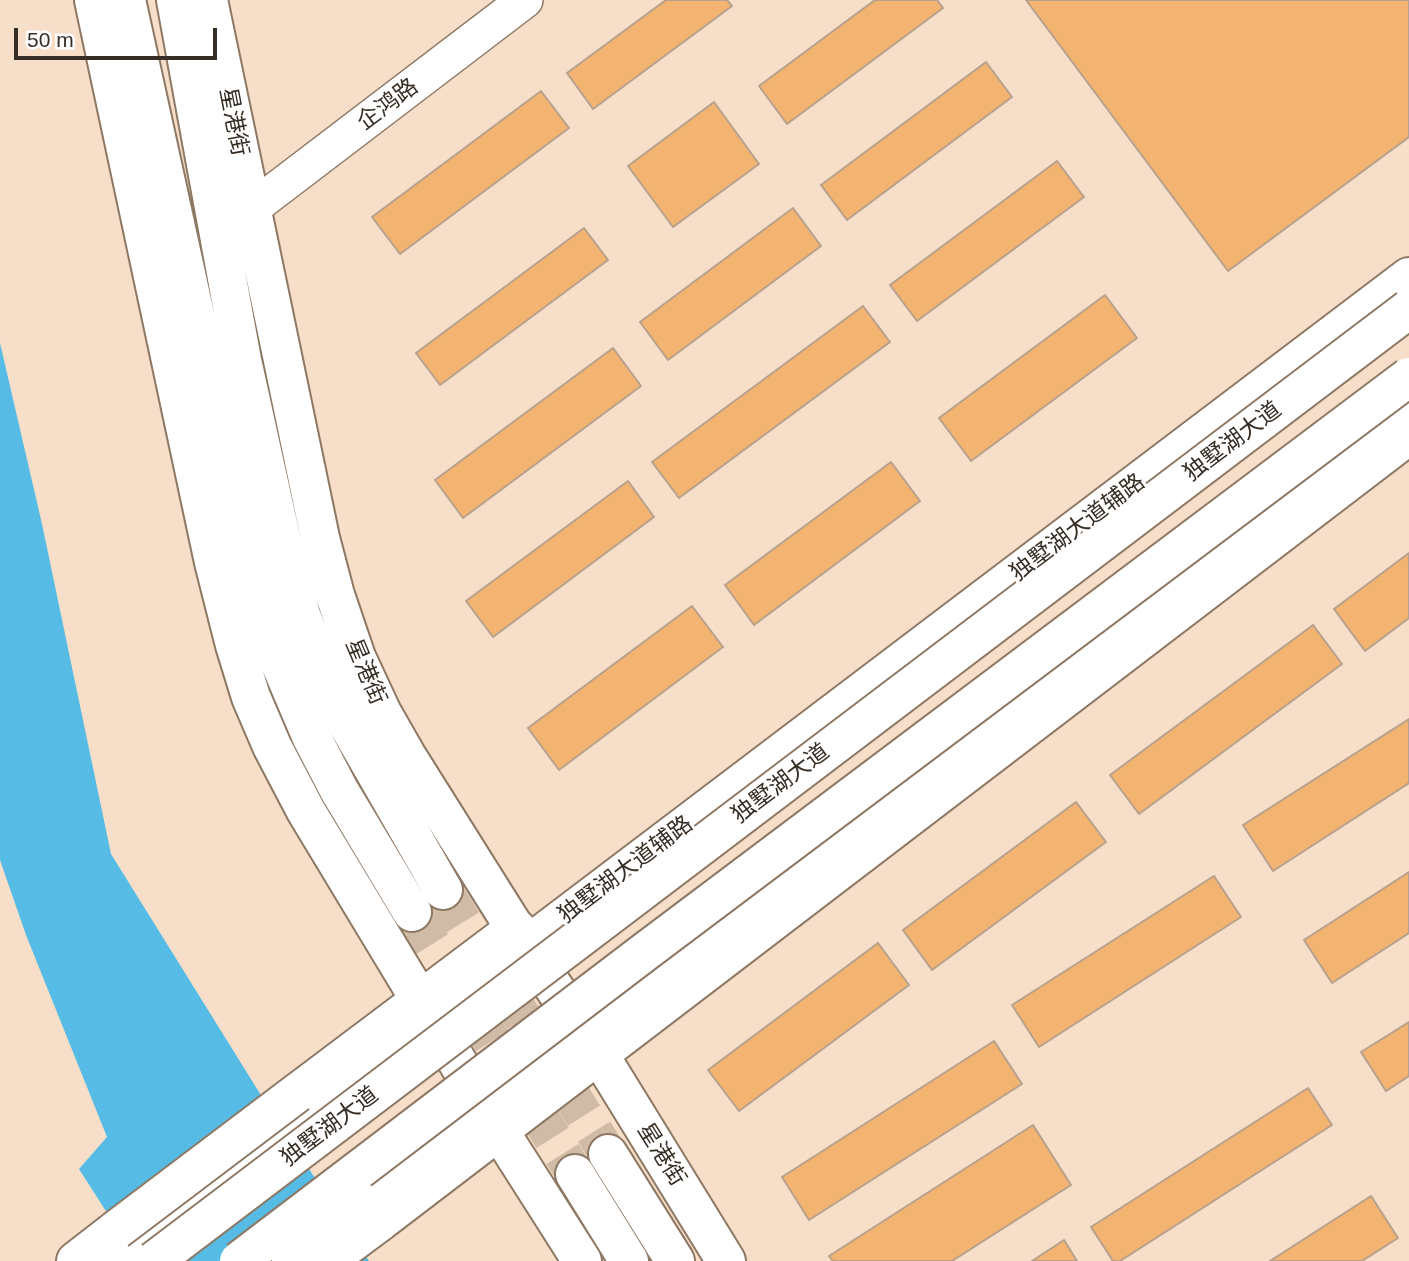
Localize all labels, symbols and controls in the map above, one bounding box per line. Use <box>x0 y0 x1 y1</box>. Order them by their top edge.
scale bar <box>18 14 220 58</box>
text: 50 m <box>27 28 74 51</box>
street label: 企鸿路 <box>352 73 424 137</box>
street label: 星港街 <box>213 86 253 158</box>
street label: 独墅湖大道 <box>1179 396 1287 488</box>
street label: 独墅湖大道辅路 <box>1005 469 1151 587</box>
street label: 星港街 <box>339 635 391 709</box>
street label: 独墅湖大道 <box>727 738 835 830</box>
street label: 独墅湖大道辅路 <box>553 811 699 929</box>
street label: 独墅湖大道 <box>276 1081 384 1173</box>
street label: 星港街 <box>631 1118 691 1192</box>

